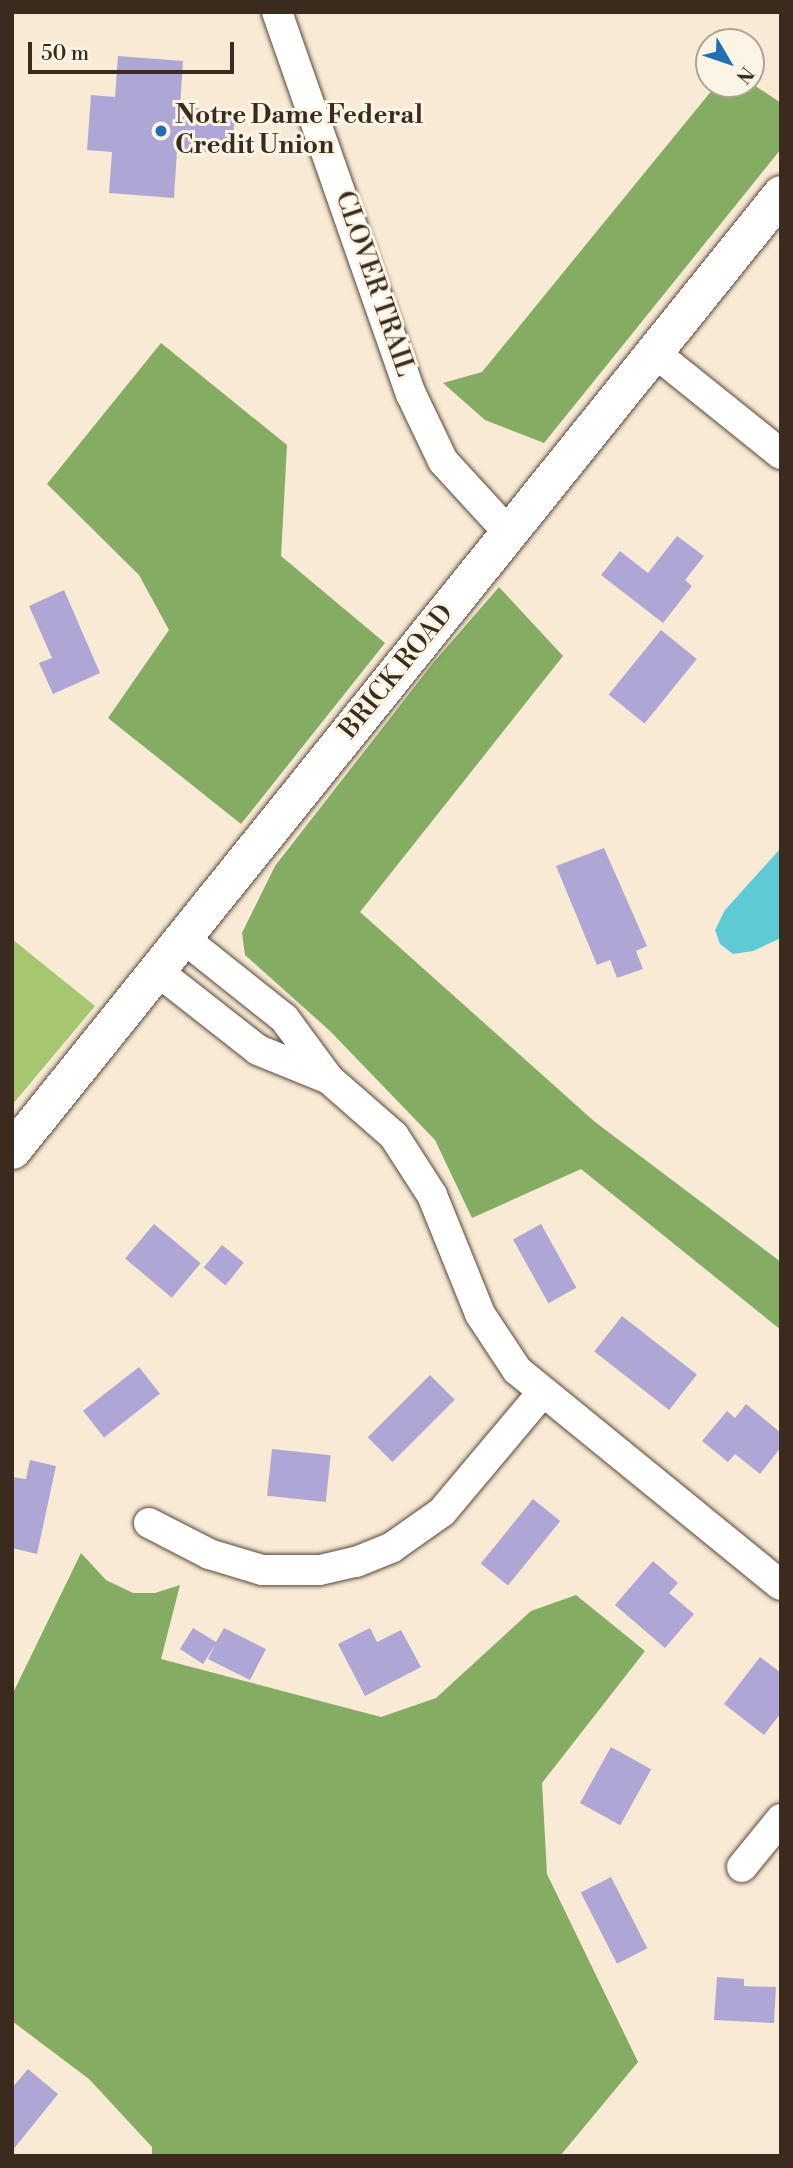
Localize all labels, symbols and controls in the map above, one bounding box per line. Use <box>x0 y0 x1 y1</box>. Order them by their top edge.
scale bar <box>32 28 238 72</box>
north arrow <box>695 28 765 98</box>
text: 50 m <box>41 41 89 67</box>
text: N <box>731 62 759 88</box>
place label: Notre Dame Federal Credit Union <box>175 100 423 162</box>
marker: Notre Dame Federal Credit Union <box>153 123 169 139</box>
street label: CLOVER TRAIL <box>328 187 420 381</box>
street label: BRICK ROAD <box>333 599 461 745</box>

